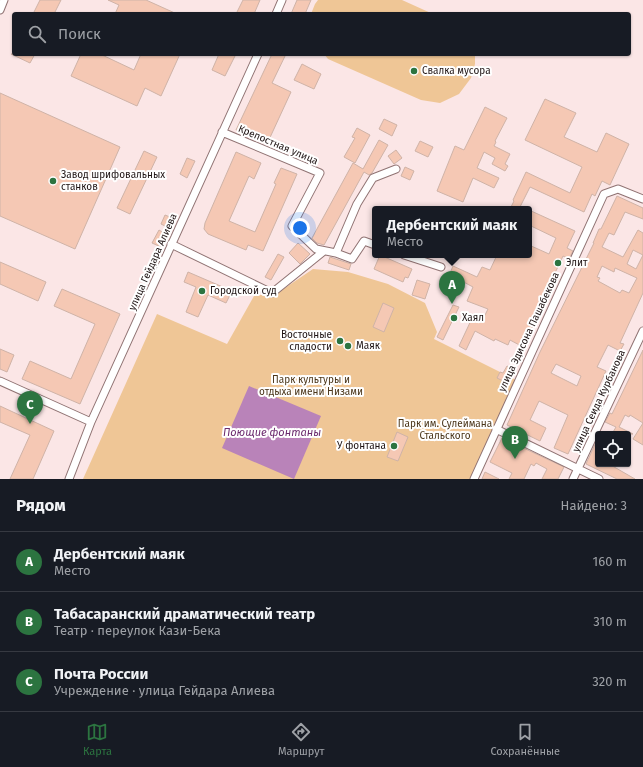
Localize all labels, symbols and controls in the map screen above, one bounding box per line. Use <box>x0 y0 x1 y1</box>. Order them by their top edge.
search box <box>12 12 631 56</box>
icon: search <box>26 23 48 45</box>
text: Поиск <box>58 25 101 43</box>
place label: Свалка мусора <box>422 65 491 77</box>
marker: Свалка мусора <box>409 66 419 76</box>
street label: Крепостная улица <box>236 123 320 167</box>
place label: Завод шрифовальных станков <box>61 169 165 193</box>
marker: Завод шрифовальных станков <box>48 176 58 186</box>
popup <box>372 206 532 258</box>
street label: улица Гейдара Алиева <box>126 212 180 312</box>
text: Дербентский маяк <box>387 216 517 234</box>
your location <box>290 218 310 238</box>
text: Место <box>387 234 423 249</box>
place label: Элит <box>566 257 588 269</box>
marker: Элит <box>553 258 563 268</box>
street label: улица Эдисона Пашабекова <box>496 270 562 394</box>
pin: A <box>439 271 465 304</box>
place label: Городской суд <box>210 285 277 297</box>
marker: Городской суд <box>197 286 207 296</box>
place label: Хаял <box>462 312 484 324</box>
marker: Хаял <box>449 313 459 323</box>
place label: Восточные сладости <box>281 329 332 353</box>
marker: Восточные сладости <box>335 336 345 346</box>
place label: Маяк <box>356 340 381 352</box>
marker: Маяк <box>343 341 353 351</box>
street label: улица Сеида Курбанова <box>570 348 628 454</box>
park label: Парк культуры и отдыха имени Низами <box>259 374 363 398</box>
pin: C <box>17 391 43 424</box>
park label: Парк им. Сулеймана Стальского <box>398 418 492 442</box>
water label: Поющие фонтаны <box>223 426 321 439</box>
pin: B <box>502 426 528 459</box>
map controls <box>595 431 631 467</box>
button: locate <box>595 431 631 467</box>
place label: У фонтана <box>337 440 386 452</box>
marker: У фонтана <box>389 441 399 451</box>
text: Рядом <box>16 495 66 516</box>
text: Найдено: 3 <box>561 498 627 513</box>
text: Дербентский маяк <box>54 545 185 563</box>
text: A <box>25 554 33 569</box>
text: 160 m <box>593 554 627 569</box>
text: Место <box>54 563 91 578</box>
text: Табасаранский драматический театр <box>54 605 315 623</box>
text: B <box>25 614 33 629</box>
text: 310 m <box>593 614 627 629</box>
text: Театр · переулок Кази-Бека <box>54 623 221 638</box>
text: Почта России <box>54 665 148 683</box>
text: C <box>25 674 33 689</box>
text: 320 m <box>592 674 627 689</box>
text: Учреждение · улица Гейдара Алиева <box>54 683 275 698</box>
tab: Карта <box>83 721 112 758</box>
tab: Маршрут <box>278 721 325 758</box>
tab: Сохранённые <box>490 721 560 758</box>

